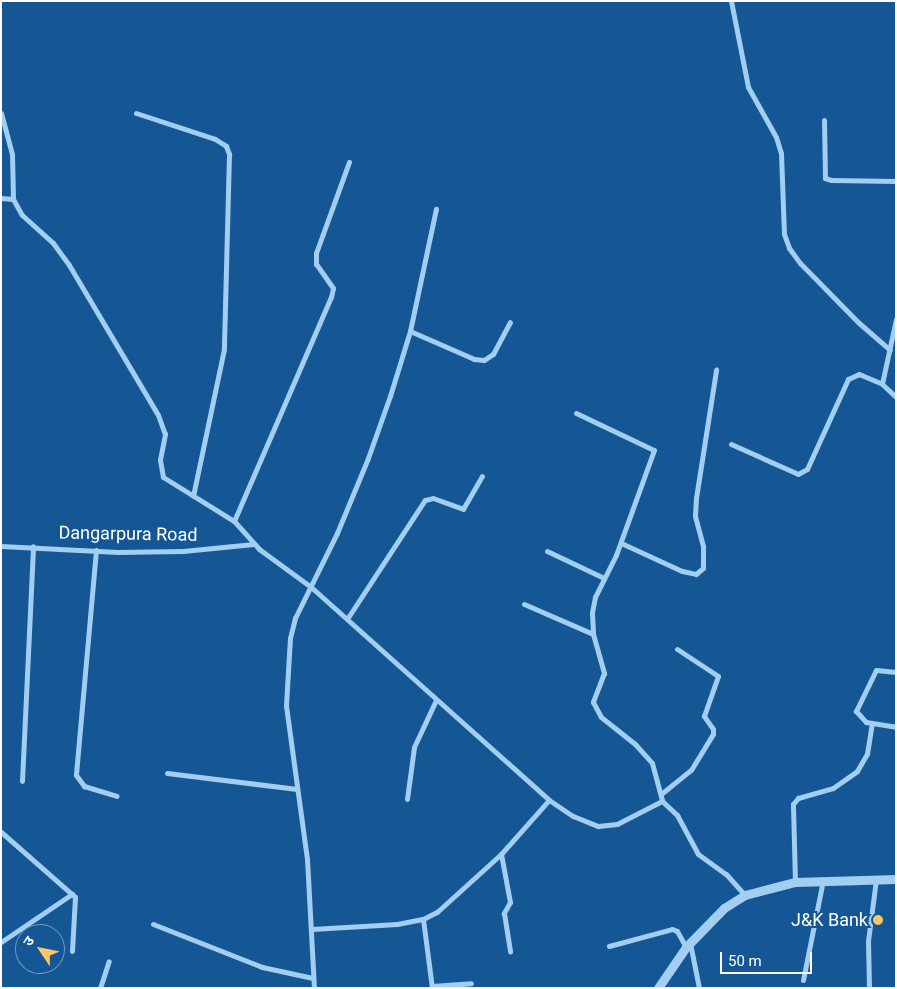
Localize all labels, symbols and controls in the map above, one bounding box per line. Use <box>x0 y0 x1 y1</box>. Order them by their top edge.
street label: Dangarpura Road <box>58 522 198 546</box>
place label: J&K Bank <box>791 909 868 931</box>
marker: J&K Bank <box>872 914 884 926</box>
north arrow <box>15 924 65 974</box>
text: उ <box>19 933 37 949</box>
scale bar <box>722 942 814 974</box>
text: 50 m <box>728 952 762 970</box>

